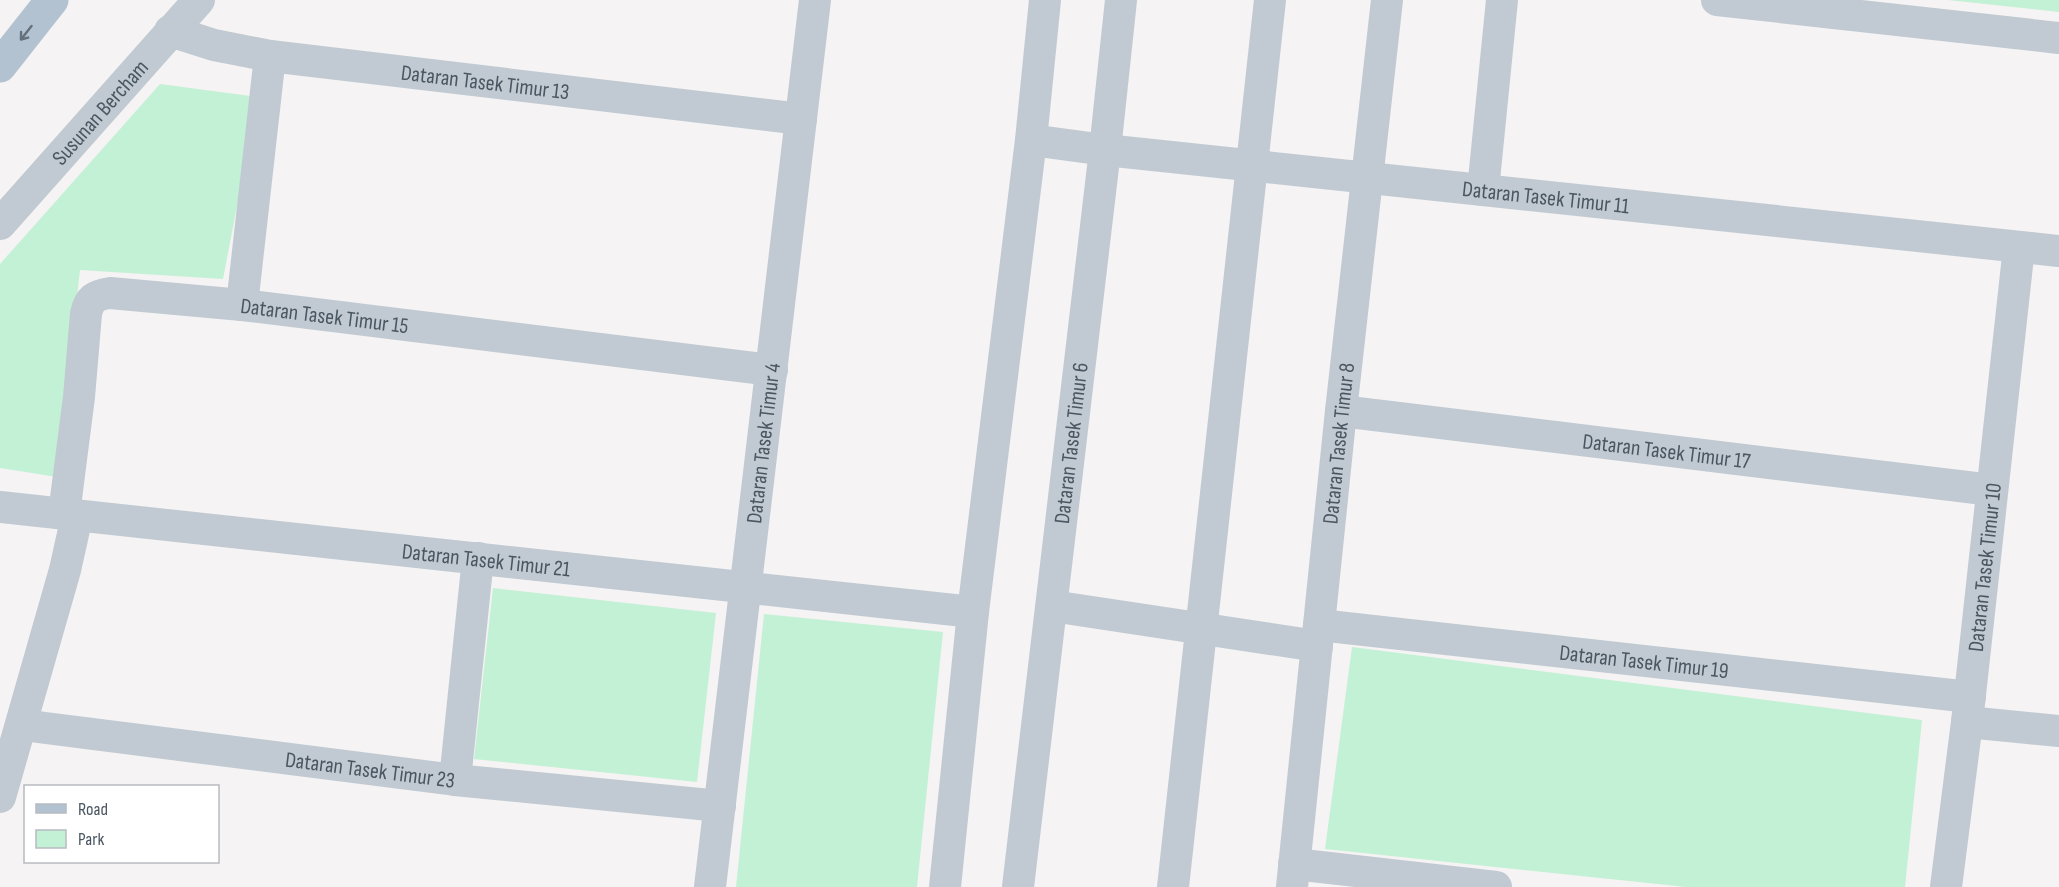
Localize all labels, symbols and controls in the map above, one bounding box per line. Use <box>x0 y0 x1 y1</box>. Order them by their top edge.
one-way arrow <box>20 25 33 41</box>
street label: Susunan Bercham <box>47 55 155 171</box>
street label: Dataran Tasek Timur 13 <box>399 60 571 106</box>
street label: Dataran Tasek Timur 11 <box>1461 176 1631 220</box>
street label: Dataran Tasek Timur 15 <box>239 293 410 340</box>
street label: Dataran Tasek Timur 4 <box>741 361 787 525</box>
street label: Dataran Tasek Timur 6 <box>1049 361 1095 525</box>
street label: Dataran Tasek Timur 8 <box>1317 361 1361 526</box>
street label: Dataran Tasek Timur 17 <box>1581 428 1752 476</box>
street label: Dataran Tasek Timur 10 <box>1963 481 2008 653</box>
street label: Dataran Tasek Timur 21 <box>400 538 572 583</box>
street label: Dataran Tasek Timur 19 <box>1558 640 1730 685</box>
street label: Dataran Tasek Timur 23 <box>284 747 456 795</box>
legend <box>24 785 219 863</box>
text: Road <box>78 799 108 820</box>
text: Park <box>78 829 104 850</box>

